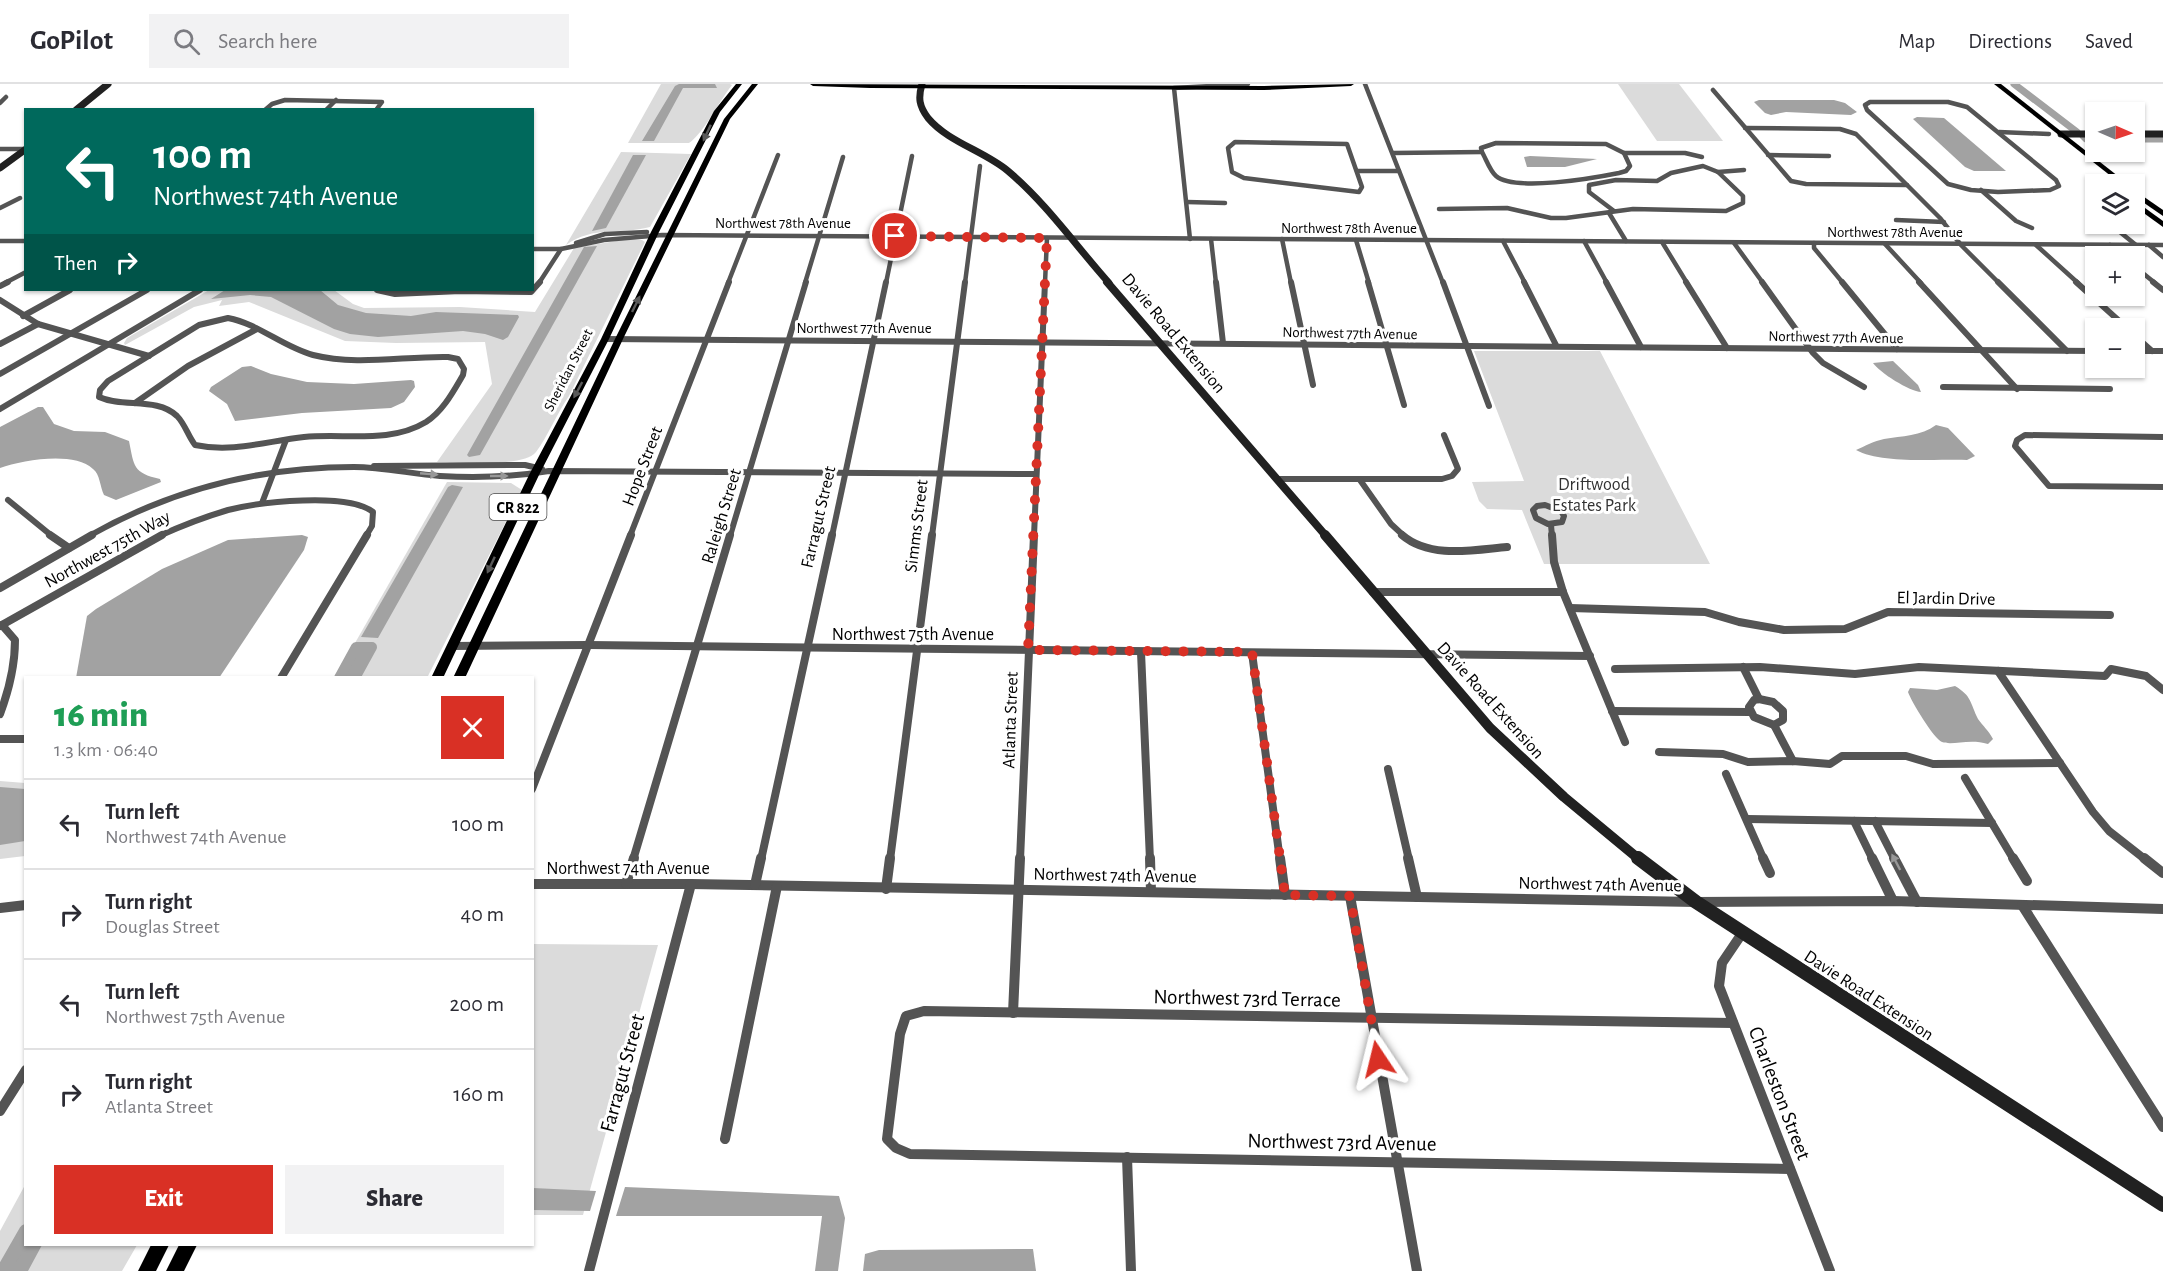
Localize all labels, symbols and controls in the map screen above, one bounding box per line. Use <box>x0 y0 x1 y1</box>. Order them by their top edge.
search box <box>149 14 569 68</box>
icon: search <box>170 25 203 58</box>
text: GoPilot <box>30 27 113 55</box>
text: Search here <box>218 30 318 52</box>
text: Map <box>1899 31 1935 52</box>
text: Directions <box>1968 31 2052 52</box>
text: Saved <box>2085 31 2133 52</box>
north arrow <box>2085 102 2145 162</box>
map controls <box>2085 102 2145 378</box>
one-way arrow <box>702 124 711 141</box>
icon: left <box>54 132 132 210</box>
text: 100 m <box>153 134 252 176</box>
button: layers <box>2085 174 2145 234</box>
text: Northwest 74th Avenue <box>153 183 398 210</box>
pin <box>869 210 920 261</box>
street label: Northwest 78th Avenue <box>715 216 851 231</box>
icon: arrive <box>878 219 911 252</box>
street label: Northwest 78th Avenue <box>1281 221 1417 236</box>
street label: Northwest 78th Avenue <box>1827 225 1963 240</box>
icon: right <box>110 246 143 279</box>
button: + <box>2085 246 2145 306</box>
text: Then <box>54 252 98 274</box>
street label: Davie Road Extension <box>1118 270 1228 397</box>
one-way arrow <box>631 296 641 313</box>
button: − <box>2085 318 2145 378</box>
street label: Northwest 77th Avenue <box>796 321 932 336</box>
street label: Northwest 77th Avenue <box>1282 325 1418 342</box>
street label: Sheridan Street <box>541 326 596 414</box>
street label: Northwest 77th Avenue <box>1768 329 1904 346</box>
one-way arrow <box>573 382 582 399</box>
street label: Hope Street <box>620 424 666 509</box>
street label: Farragut Street <box>798 464 840 570</box>
street label: Raleigh Street <box>699 466 745 566</box>
one-way arrow <box>419 469 438 479</box>
one-way arrow <box>490 471 509 481</box>
park label: Driftwood Estates Park <box>1552 476 1637 515</box>
street label: Simms Street <box>902 478 932 574</box>
road number: CR 822 <box>490 494 546 520</box>
street label: Northwest 75th Way <box>42 508 174 592</box>
one-way arrow <box>487 557 496 574</box>
street label: El Jardin Drive <box>1897 589 1995 609</box>
street label: Northwest 75th Avenue <box>832 626 994 644</box>
street label: Davie Road Extension <box>1433 639 1547 763</box>
street label: Atlanta Street <box>1000 671 1022 769</box>
button: close <box>441 696 504 759</box>
text: 16 min <box>54 697 148 733</box>
text: 1.3 km · 06:40 <box>54 740 158 760</box>
text: Turn left <box>105 801 179 823</box>
icon: left <box>54 808 87 841</box>
text: 100 m <box>452 813 504 835</box>
text: Northwest 74th Avenue <box>105 827 287 847</box>
one-way arrow <box>1891 853 1901 870</box>
street label: Northwest 74th Avenue <box>546 860 710 878</box>
street label: Northwest 74th Avenue <box>1033 866 1197 886</box>
street label: Northwest 74th Avenue <box>1518 875 1682 895</box>
text: Turn right <box>105 891 192 913</box>
icon: right <box>54 898 87 931</box>
text: 40 m <box>461 903 504 925</box>
text: Douglas Street <box>105 917 220 937</box>
street label: Davie Road Extension <box>1801 947 1936 1044</box>
text: Turn left <box>105 981 179 1003</box>
street label: Northwest 73rd Terrace <box>1153 986 1341 1011</box>
icon: left <box>54 988 87 1021</box>
text: 200 m <box>450 993 504 1015</box>
text: Northwest 75th Avenue <box>105 1007 285 1027</box>
street label: Farragut Street <box>597 1011 648 1135</box>
street label: Charleston Street <box>1744 1024 1815 1163</box>
position arrow <box>1346 1027 1410 1091</box>
text: Turn right <box>105 1071 192 1093</box>
icon: right <box>54 1078 87 1111</box>
text: 160 m <box>453 1083 504 1105</box>
text: Atlanta Street <box>105 1097 213 1117</box>
street label: Northwest 73rd Avenue <box>1247 1130 1437 1155</box>
button: Exit <box>54 1165 273 1234</box>
button: Share <box>285 1165 504 1234</box>

